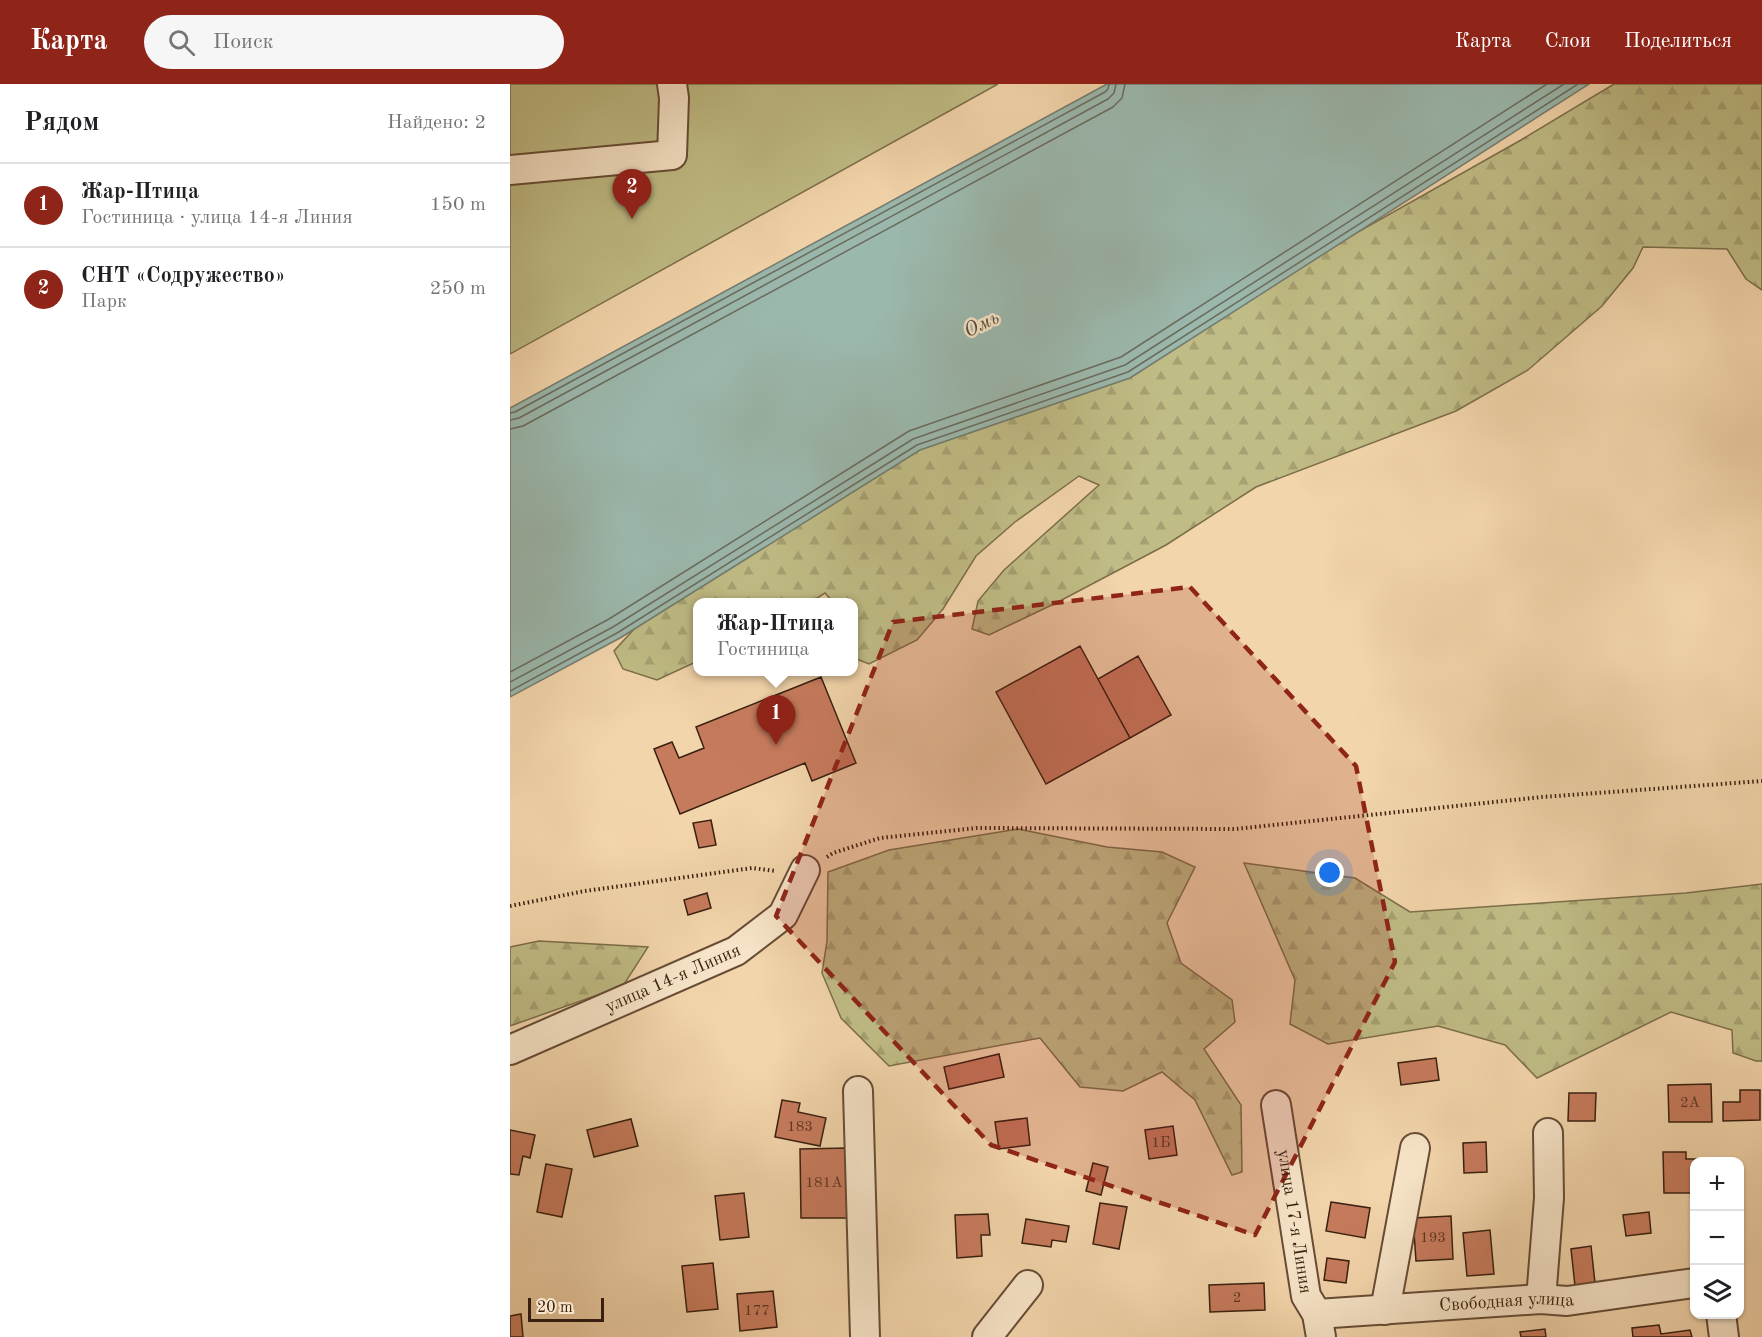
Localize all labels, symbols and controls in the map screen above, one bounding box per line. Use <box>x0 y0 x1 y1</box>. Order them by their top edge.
search box <box>144 15 564 69</box>
icon: search <box>165 26 198 59</box>
text: Карта <box>30 28 108 56</box>
text: Поиск <box>213 31 274 53</box>
text: Карта <box>1455 31 1512 52</box>
text: Слои <box>1545 31 1591 52</box>
text: Поделиться <box>1624 31 1732 52</box>
text: Рядом <box>24 110 99 136</box>
text: Найдено: 2 <box>387 113 486 133</box>
pin: 2 <box>612 170 652 219</box>
text: Жар-Птица <box>81 181 199 203</box>
text: 1 <box>38 195 49 215</box>
text: 150 m <box>430 195 486 215</box>
text: Гостиница · улица 14-я Линия <box>81 208 353 228</box>
text: СНТ «Содружество» <box>81 265 286 287</box>
text: 2 <box>38 279 49 299</box>
text: 250 m <box>430 279 486 299</box>
text: Парк <box>81 292 127 312</box>
water label: Омь <box>961 308 1003 342</box>
popup <box>693 598 858 676</box>
text: Жар-Птица <box>716 613 835 635</box>
text: Гостиница <box>716 640 809 660</box>
pin: 1 <box>756 696 796 745</box>
your location <box>1315 858 1344 887</box>
street label: улица 14-я Линия <box>603 941 743 1016</box>
house number: 2А <box>1680 1096 1701 1111</box>
house number: 183 <box>787 1120 813 1135</box>
house number: 1Б <box>1151 1136 1171 1151</box>
street label: улица 17-я Линия <box>1274 1148 1315 1295</box>
map controls <box>1690 1157 1744 1319</box>
button: + <box>1690 1157 1744 1211</box>
house number: 181А <box>805 1176 843 1191</box>
button: − <box>1690 1211 1744 1265</box>
house number: 193 <box>1420 1231 1446 1246</box>
button: layers <box>1690 1265 1744 1319</box>
street label: Свободная улица <box>1439 1290 1575 1315</box>
house number: 2 <box>1233 1291 1241 1306</box>
scale bar <box>528 1295 604 1322</box>
text: 20 m <box>537 1300 573 1316</box>
house number: 177 <box>744 1304 770 1319</box>

